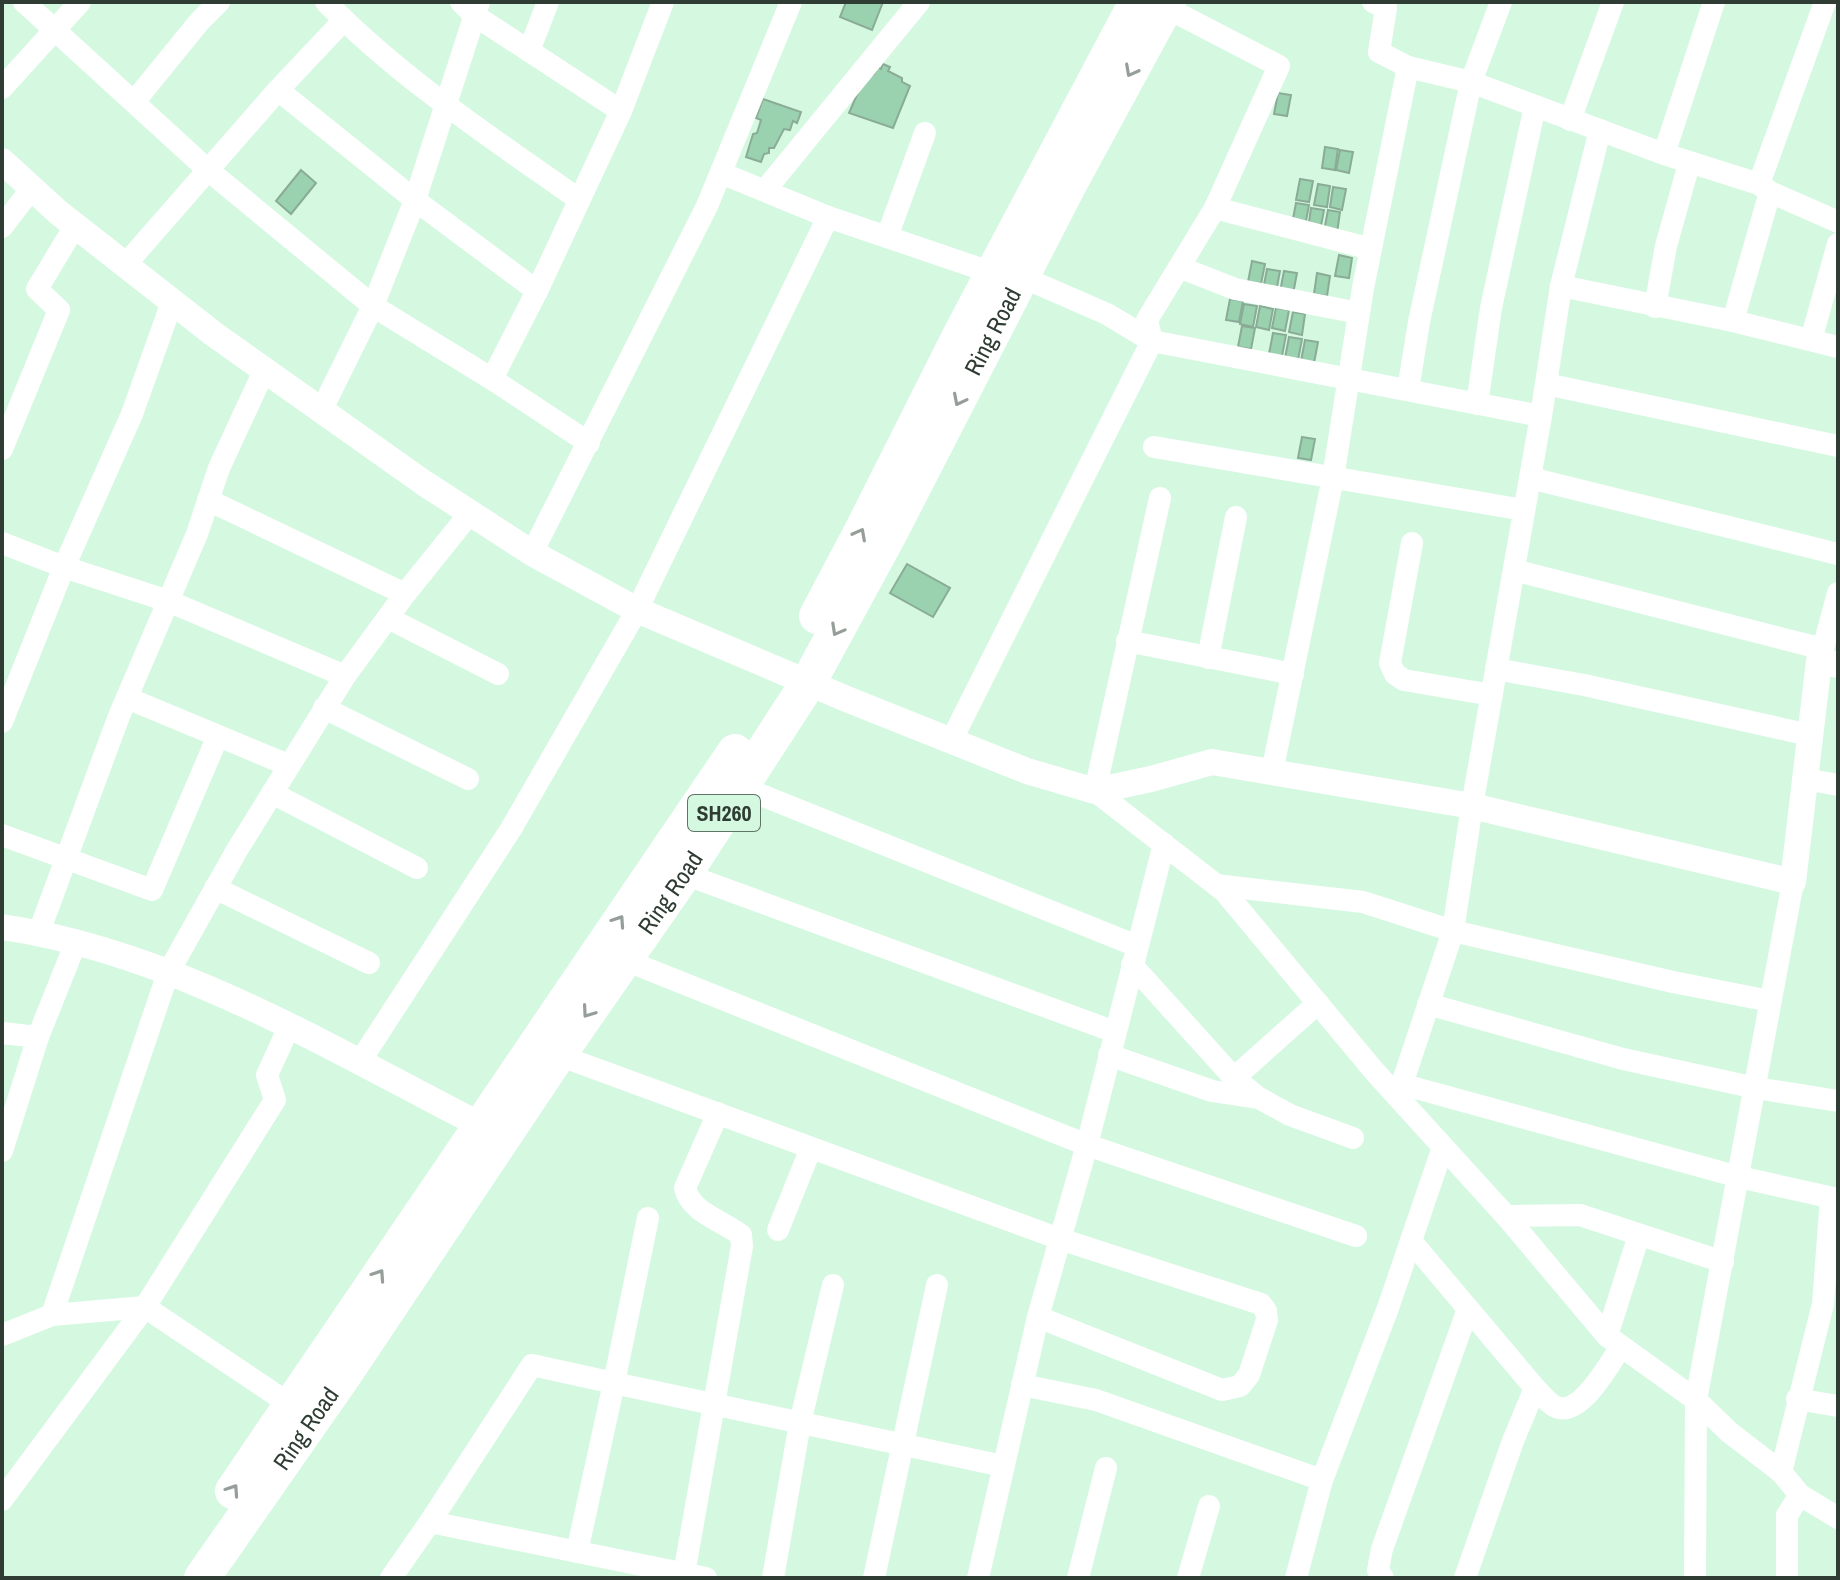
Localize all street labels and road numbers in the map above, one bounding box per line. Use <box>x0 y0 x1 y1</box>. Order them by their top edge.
street label: Ring Road <box>956 282 1028 380</box>
road number: SH260 <box>688 795 760 831</box>
street label: Ring Road <box>630 845 710 940</box>
street label: Ring Road <box>265 1380 345 1476</box>

